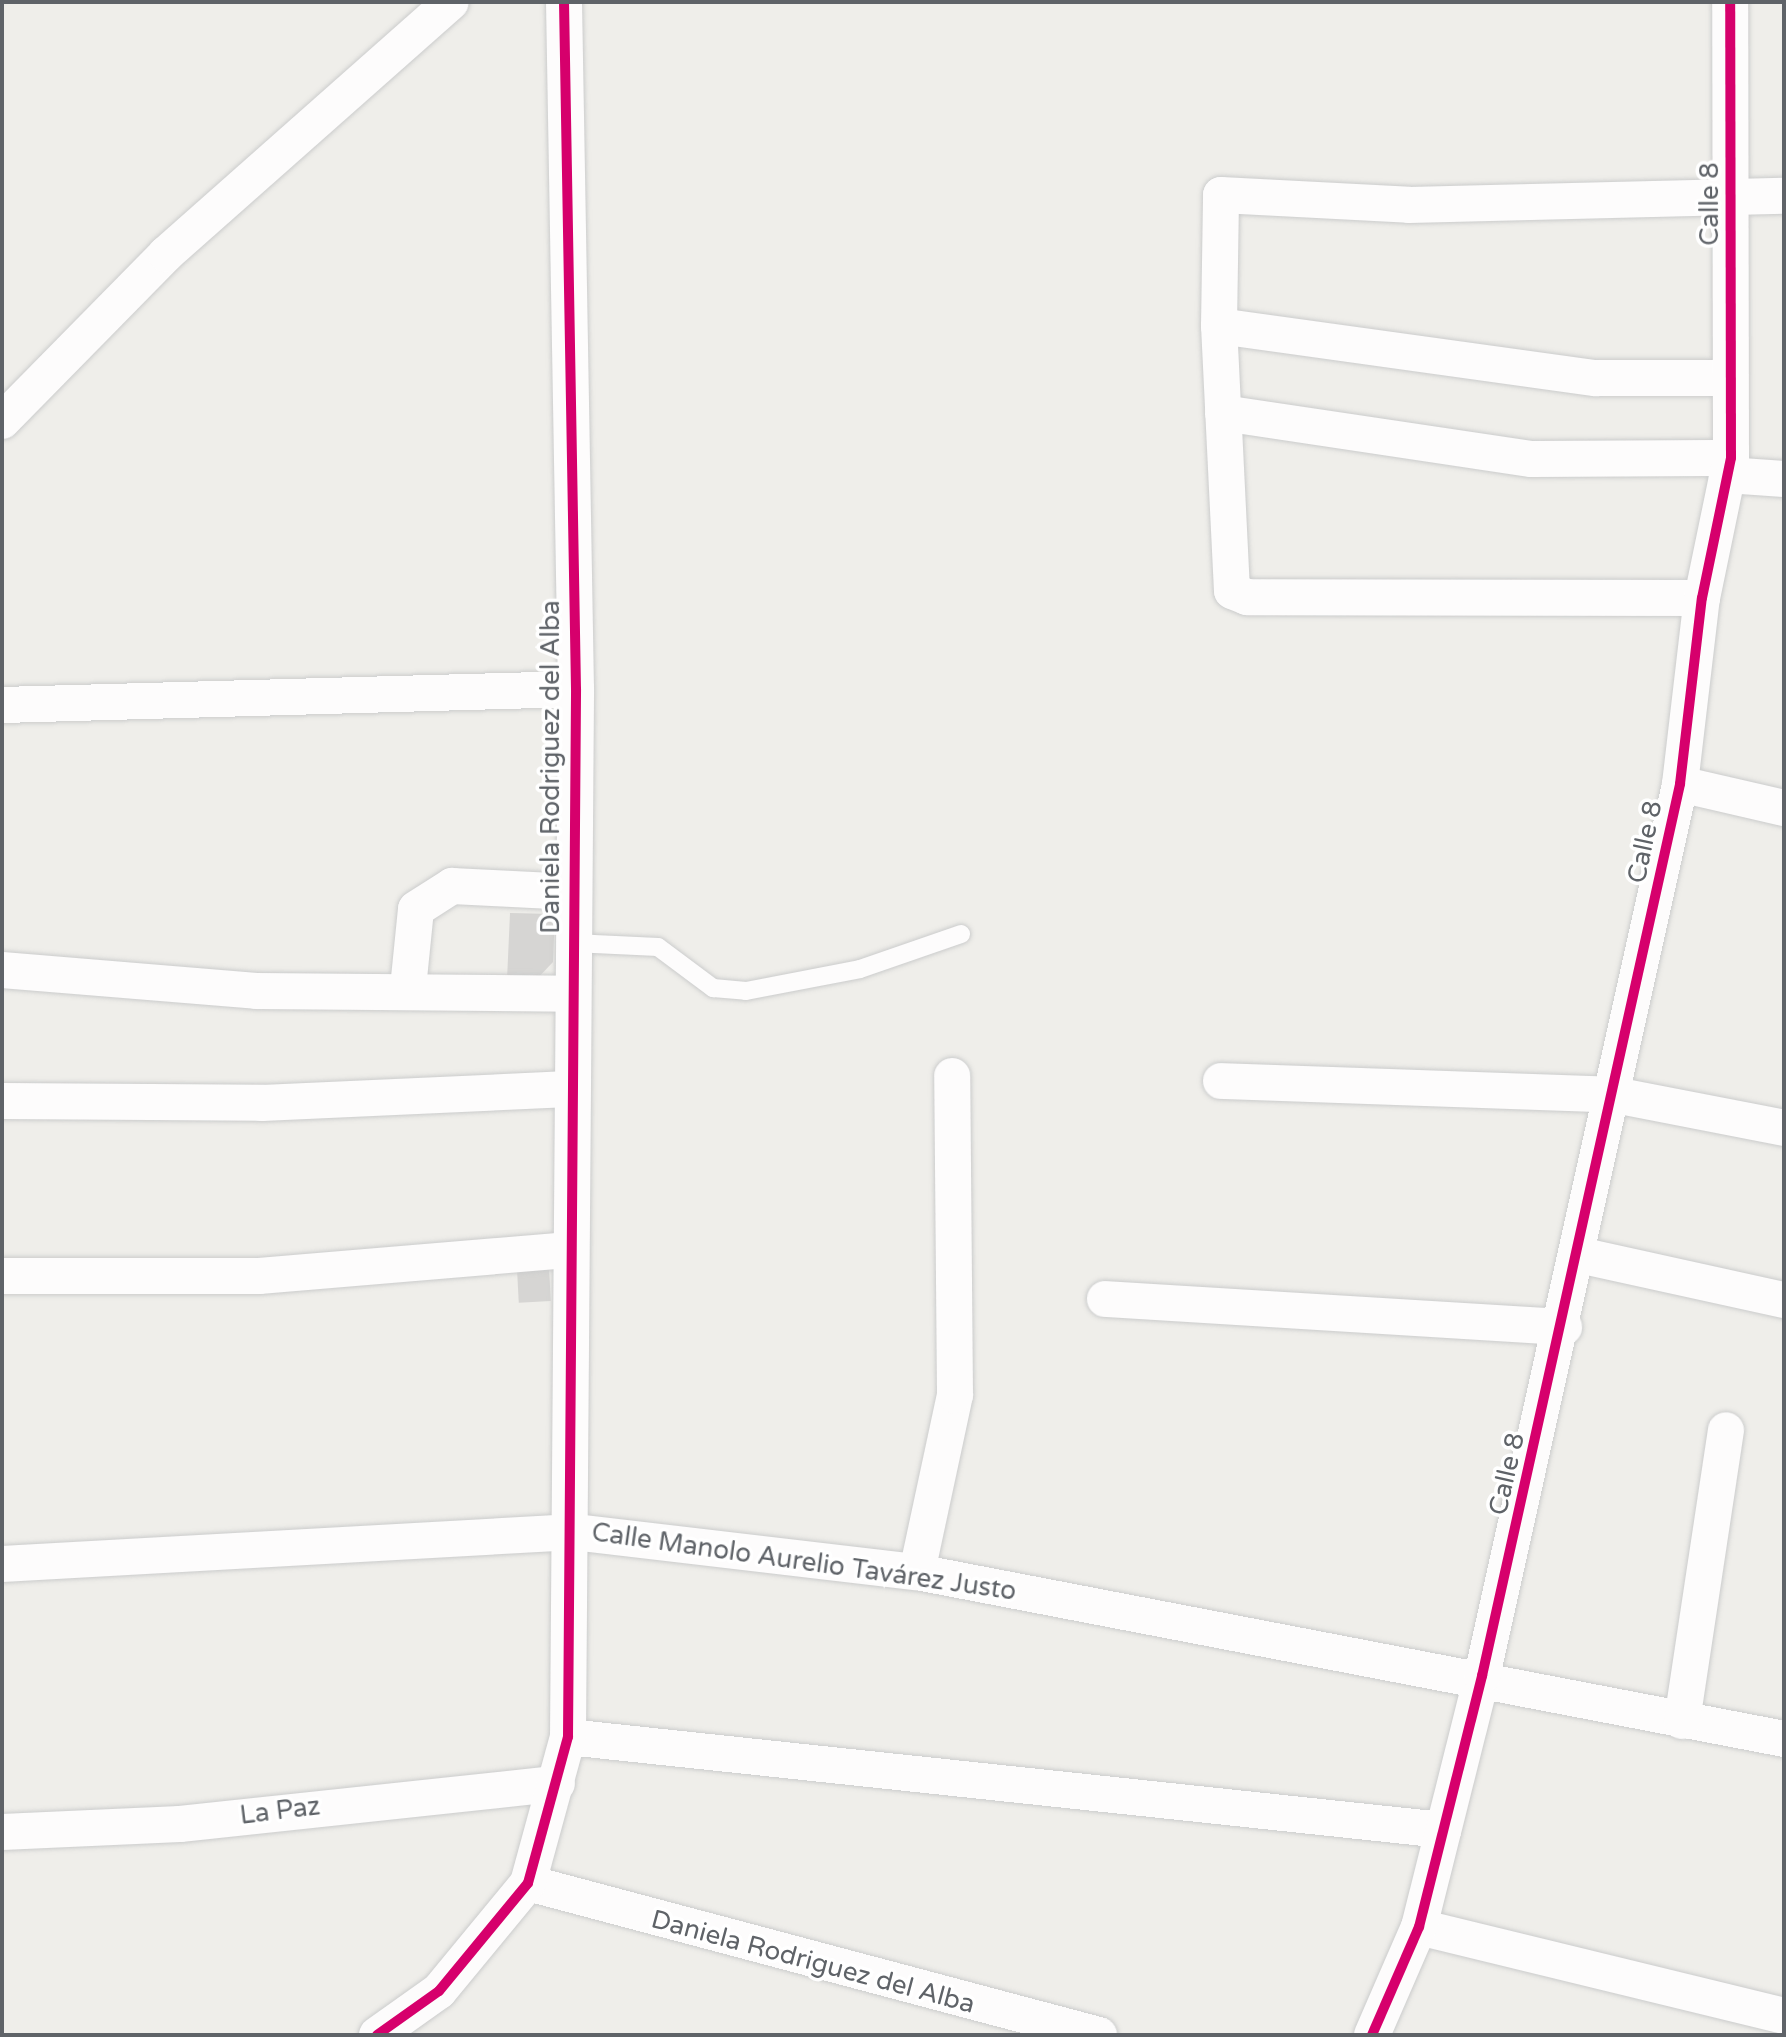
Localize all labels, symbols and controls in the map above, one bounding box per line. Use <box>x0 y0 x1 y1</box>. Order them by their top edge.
street label: Calle 8 <box>1694 162 1726 246</box>
street label: Daniela Rodriguez del Alba <box>535 600 567 934</box>
street label: Calle 8 <box>1621 798 1669 886</box>
street label: Calle 8 <box>1482 1430 1532 1518</box>
street label: Calle Manolo Aurelio Tavárez Justo <box>590 1517 1018 1607</box>
street label: La Paz <box>238 1791 322 1831</box>
street label: Daniela Rodriguez del Alba <box>648 1904 978 2020</box>

